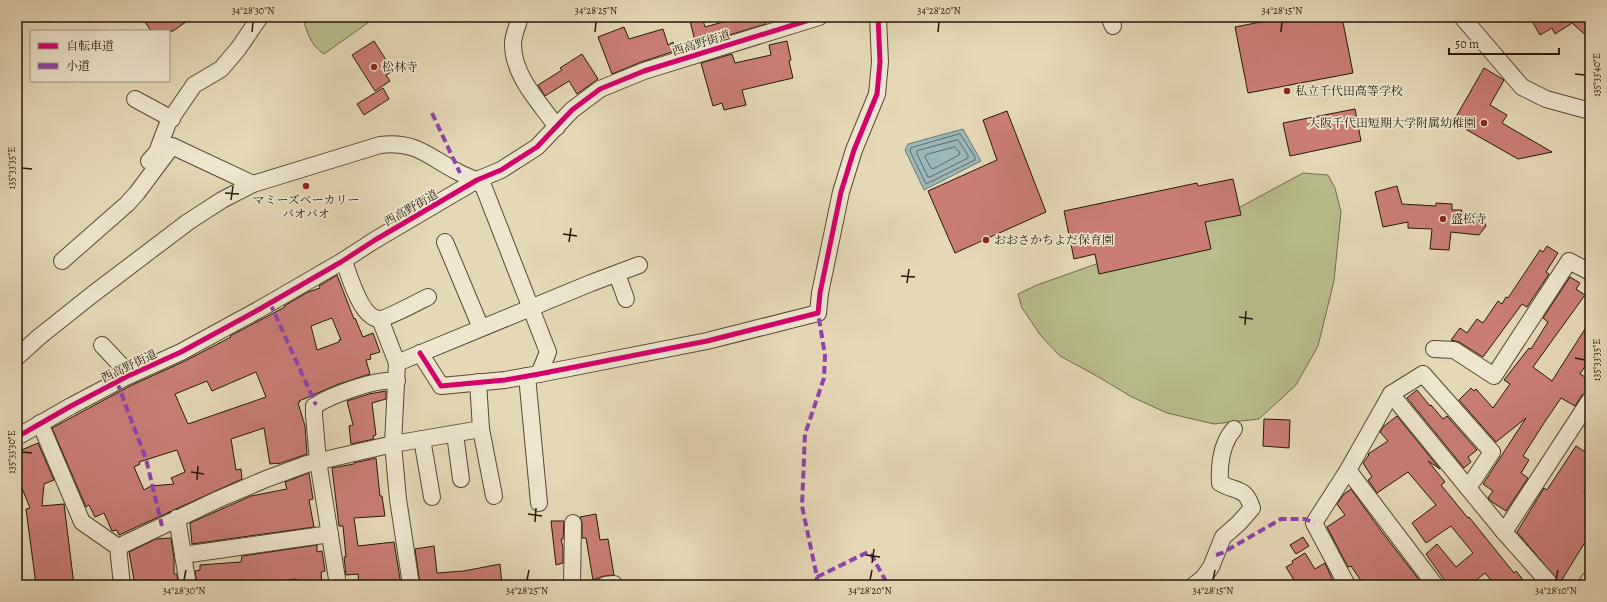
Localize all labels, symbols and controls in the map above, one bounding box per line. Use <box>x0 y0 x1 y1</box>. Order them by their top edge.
text: 34°28'30"N <box>232 4 274 17</box>
text: 34°28'25"N <box>575 4 617 17</box>
text: 34°28'20"N <box>917 4 961 17</box>
text: 34°28'15"N <box>1262 4 1302 17</box>
street label: 西高野街道 <box>670 27 732 59</box>
legend <box>30 30 170 82</box>
scale bar <box>1449 30 1559 56</box>
text: 50 m <box>1455 36 1479 52</box>
text: 自転車道 <box>66 38 114 54</box>
text: 135°33'40"E <box>1590 53 1603 97</box>
text: 小道 <box>66 58 90 74</box>
place label: 松林寺 <box>382 59 418 75</box>
marker: 松林寺 <box>369 62 379 72</box>
place label: 私立千代田高等学校 <box>1295 83 1403 99</box>
marker: 私立千代田高等学校 <box>1282 86 1292 96</box>
place label: 大阪千代田短期大学附属幼稚園 <box>1308 115 1476 131</box>
marker: 大阪千代田短期大学附属幼稚園 <box>1479 118 1489 128</box>
text: 135°33'35"E <box>5 147 18 189</box>
marker: マミーズベーカリー パオパオ <box>301 181 311 191</box>
street label: 西高野街道 <box>381 186 441 230</box>
place label: マミーズベーカリー パオパオ <box>252 192 360 222</box>
place label: 盛松寺 <box>1451 211 1487 227</box>
marker: 盛松寺 <box>1438 214 1448 224</box>
place label: おおさかちよだ保育園 <box>994 232 1114 248</box>
marker: おおさかちよだ保育園 <box>981 235 991 245</box>
text: 135°33'35"E <box>1590 339 1603 381</box>
street label: 西高野街道 <box>99 346 159 386</box>
text: 135°33'30"E <box>5 430 18 474</box>
text: 34°28'30"N <box>163 584 205 597</box>
text: 34°28'25"N <box>506 584 548 597</box>
text: 34°28'20"N <box>848 584 892 597</box>
text: 34°28'15"N <box>1193 584 1233 597</box>
text: 34°28'10"N <box>1535 584 1577 597</box>

